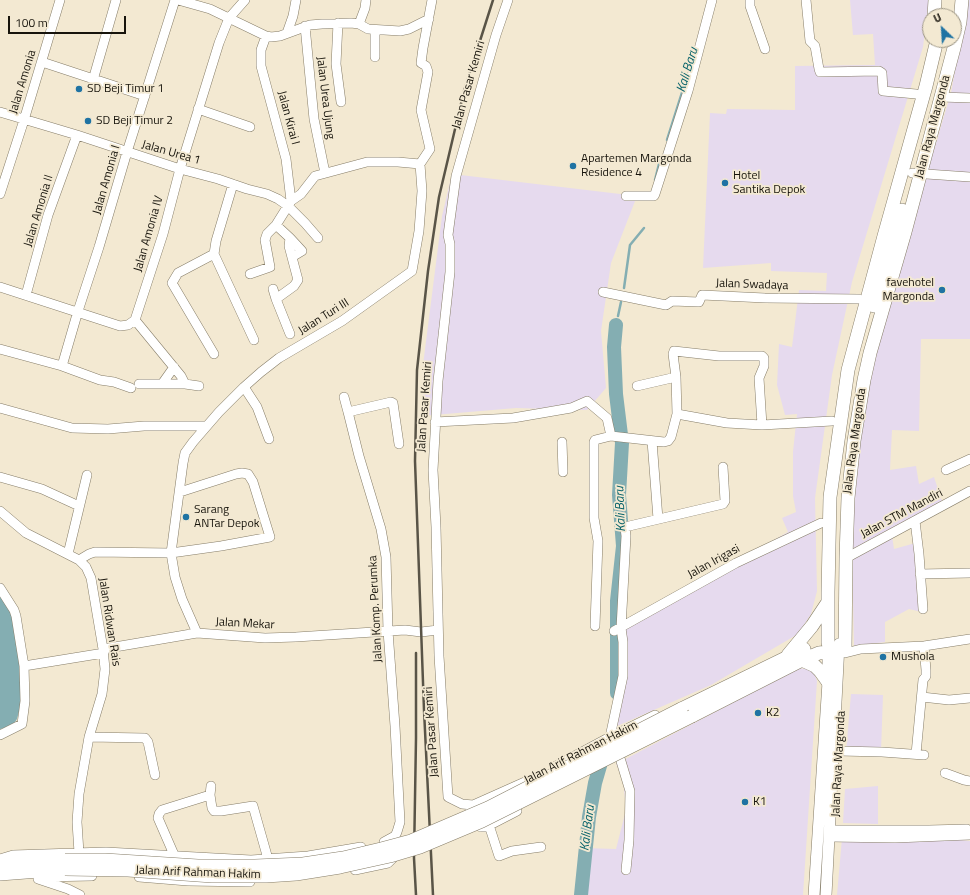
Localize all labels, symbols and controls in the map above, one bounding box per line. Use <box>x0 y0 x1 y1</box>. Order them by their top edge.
scale bar <box>10 8 128 34</box>
north arrow <box>922 8 962 48</box>
text: U <box>931 9 944 27</box>
text: 100 m <box>15 13 48 32</box>
street label: Jalan Pasar Kemiri <box>450 39 488 131</box>
water label: Kali Baru <box>674 46 702 94</box>
street label: Jalan Amonia <box>6 48 40 116</box>
street label: Jalan Urea Ujung <box>313 56 337 140</box>
street label: Jalan Raya Margonda <box>912 74 954 180</box>
place label: SD Beji Timur 1 <box>87 82 164 96</box>
marker: SD Beji Timur 1 <box>74 84 84 94</box>
street label: Jalan Kirai I <box>274 89 302 147</box>
place label: SD Beji Timur 2 <box>96 114 173 128</box>
marker: SD Beji Timur 2 <box>83 116 93 126</box>
street label: Jalan Urea 1 <box>140 138 202 168</box>
street label: Jalan Amonia I <box>90 144 124 216</box>
place label: Apartemen Margonda Residence 4 <box>581 152 692 180</box>
marker: Apartemen Margonda Residence 4 <box>568 161 578 171</box>
place label: Hotel Santika Depok <box>733 169 805 197</box>
street label: Jalan Amonia II <box>21 173 57 249</box>
marker: Hotel Santika Depok <box>720 178 730 188</box>
street label: Jalan Amonia IV <box>131 194 167 274</box>
place label: favehotel Margonda <box>883 276 934 304</box>
street label: Jalan Swadaya <box>715 277 789 293</box>
marker: favehotel Margonda <box>937 285 947 295</box>
street label: Jalan Turi III <box>296 296 352 338</box>
street label: Jalan Pasar Kemiri <box>415 361 435 453</box>
street label: Jalan Raya Margonda <box>840 387 870 495</box>
water label: Kali Baru <box>612 486 630 532</box>
street label: Jalan STM Mandiri <box>858 486 946 542</box>
place label: Sarang ANTar Depok <box>194 503 260 531</box>
marker: Sarang ANTar Depok <box>181 512 191 522</box>
street label: Jalan Irigasi <box>685 542 743 582</box>
street label: Jalan Komp. Perumka <box>366 555 386 663</box>
street label: Jalan Ridwan Rais <box>95 577 123 667</box>
street label: Jalan Mekar <box>215 615 275 633</box>
place label: Mushola <box>891 650 935 664</box>
marker: Mushola <box>878 652 888 662</box>
street label: Jalan Pasar Kemiri <box>422 686 442 778</box>
place label: K2 <box>766 706 780 720</box>
marker: K2 <box>753 708 763 718</box>
street label: Jalan Raya Margonda <box>829 710 849 818</box>
street label: Jalan Arif Rahman Hakim <box>522 718 640 788</box>
place label: K1 <box>753 795 767 809</box>
marker: K1 <box>740 797 750 807</box>
water label: Kali Baru <box>577 804 599 852</box>
street label: Jalan Arif Rahman Hakim <box>135 864 261 882</box>

